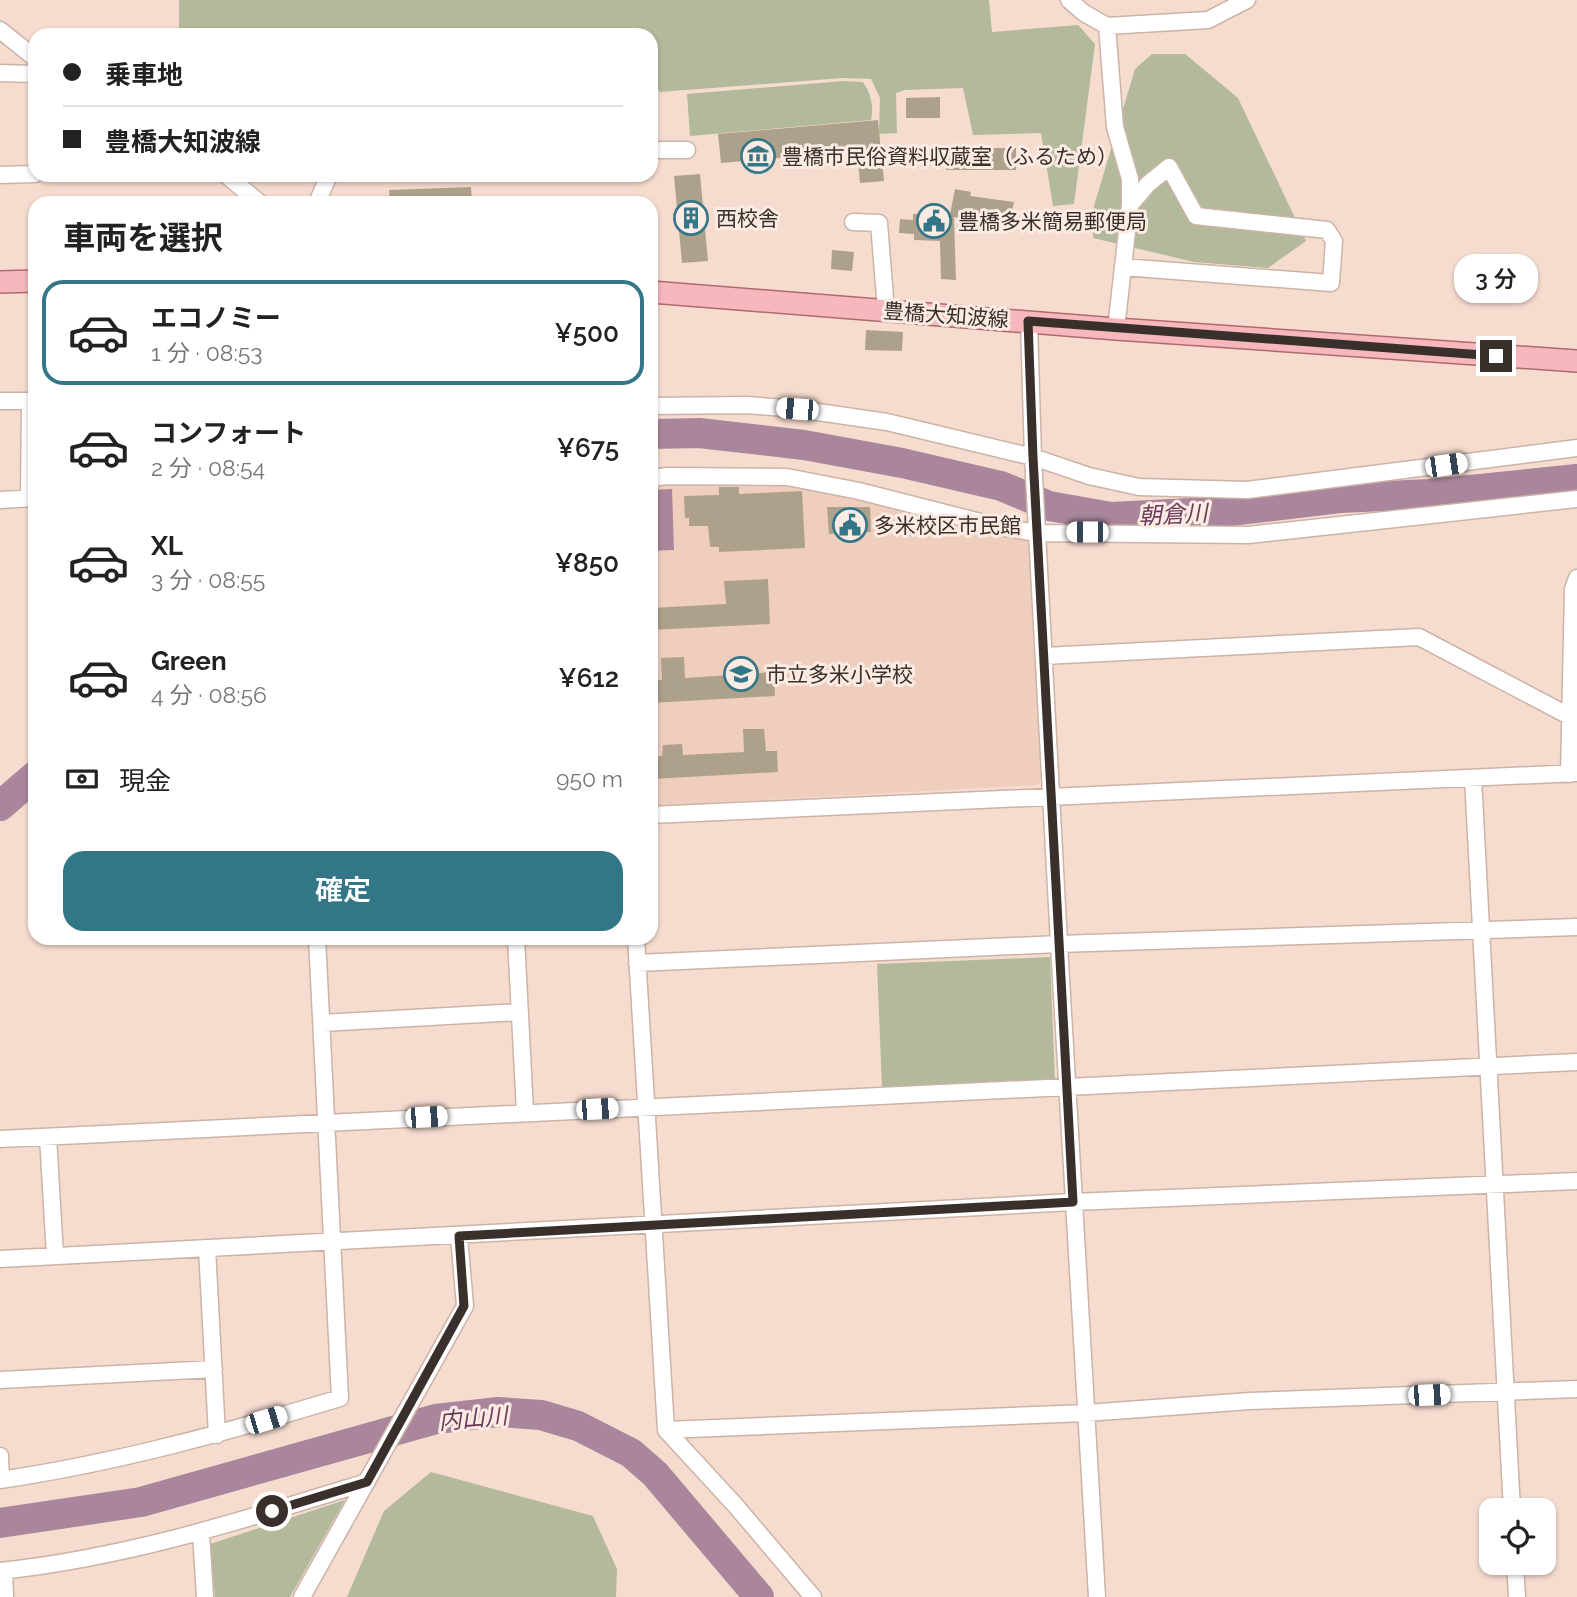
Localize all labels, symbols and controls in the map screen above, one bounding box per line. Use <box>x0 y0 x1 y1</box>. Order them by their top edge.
text: 乗車地 <box>105 60 183 90</box>
text: 豊橋大知波線 <box>105 127 261 157</box>
museum icon: 豊橋市民俗資料収蔵室（ふるため） <box>739 137 777 175</box>
place label: 豊橋市民俗資料収蔵室（ふるため） <box>782 144 1118 169</box>
building icon: 西校舎 <box>672 199 710 237</box>
public building icon: 豊橋多米簡易郵便局 <box>915 202 953 240</box>
place label: 西校舎 <box>716 206 779 231</box>
place label: 豊橋多米簡易郵便局 <box>958 209 1147 234</box>
text: 車両を選択 <box>63 219 223 256</box>
callout: 3 分 <box>1454 254 1538 304</box>
text: 3 分 <box>1475 265 1517 292</box>
street label: 豊橋大知波線 <box>882 298 1010 332</box>
icon: car <box>67 301 130 364</box>
text: エコノミー <box>151 303 281 333</box>
text: ¥500 <box>555 318 619 348</box>
text: 1 分 · 08:53 <box>151 339 263 366</box>
route end <box>1480 340 1512 372</box>
car <box>776 397 819 421</box>
icon: car <box>67 416 130 479</box>
text: コンフォート <box>151 418 306 448</box>
text: ¥675 <box>557 433 619 463</box>
car <box>1424 452 1469 478</box>
text: 2 分 · 08:54 <box>151 454 265 481</box>
water label: 朝倉川 <box>1138 499 1211 529</box>
public building icon: 多米校区市民館 <box>831 506 869 544</box>
place label: 多米校区市民館 <box>874 513 1021 538</box>
car <box>1067 522 1109 543</box>
icon: car <box>67 531 130 594</box>
text: XL <box>151 531 183 561</box>
text: ¥850 <box>555 548 619 578</box>
text: 3 分 · 08:55 <box>151 566 265 593</box>
icon: car <box>67 646 130 709</box>
text: Green <box>151 646 227 676</box>
school or university icon: 市立多米小学校 <box>722 655 760 693</box>
place label: 市立多米小学校 <box>766 662 913 687</box>
text: ¥612 <box>559 663 619 693</box>
text: 4 分 · 08:56 <box>151 681 267 708</box>
icon: cash <box>63 760 101 798</box>
text: 950 m <box>556 765 623 792</box>
text: 現金 <box>119 766 171 796</box>
button: 確定 <box>63 851 623 931</box>
car <box>576 1097 619 1121</box>
car <box>405 1105 448 1129</box>
car <box>1408 1384 1451 1406</box>
water label: 内山川 <box>437 1401 512 1434</box>
car <box>243 1404 290 1436</box>
route start <box>256 1495 288 1527</box>
map controls <box>1479 1498 1556 1575</box>
button: locate <box>1479 1498 1556 1575</box>

